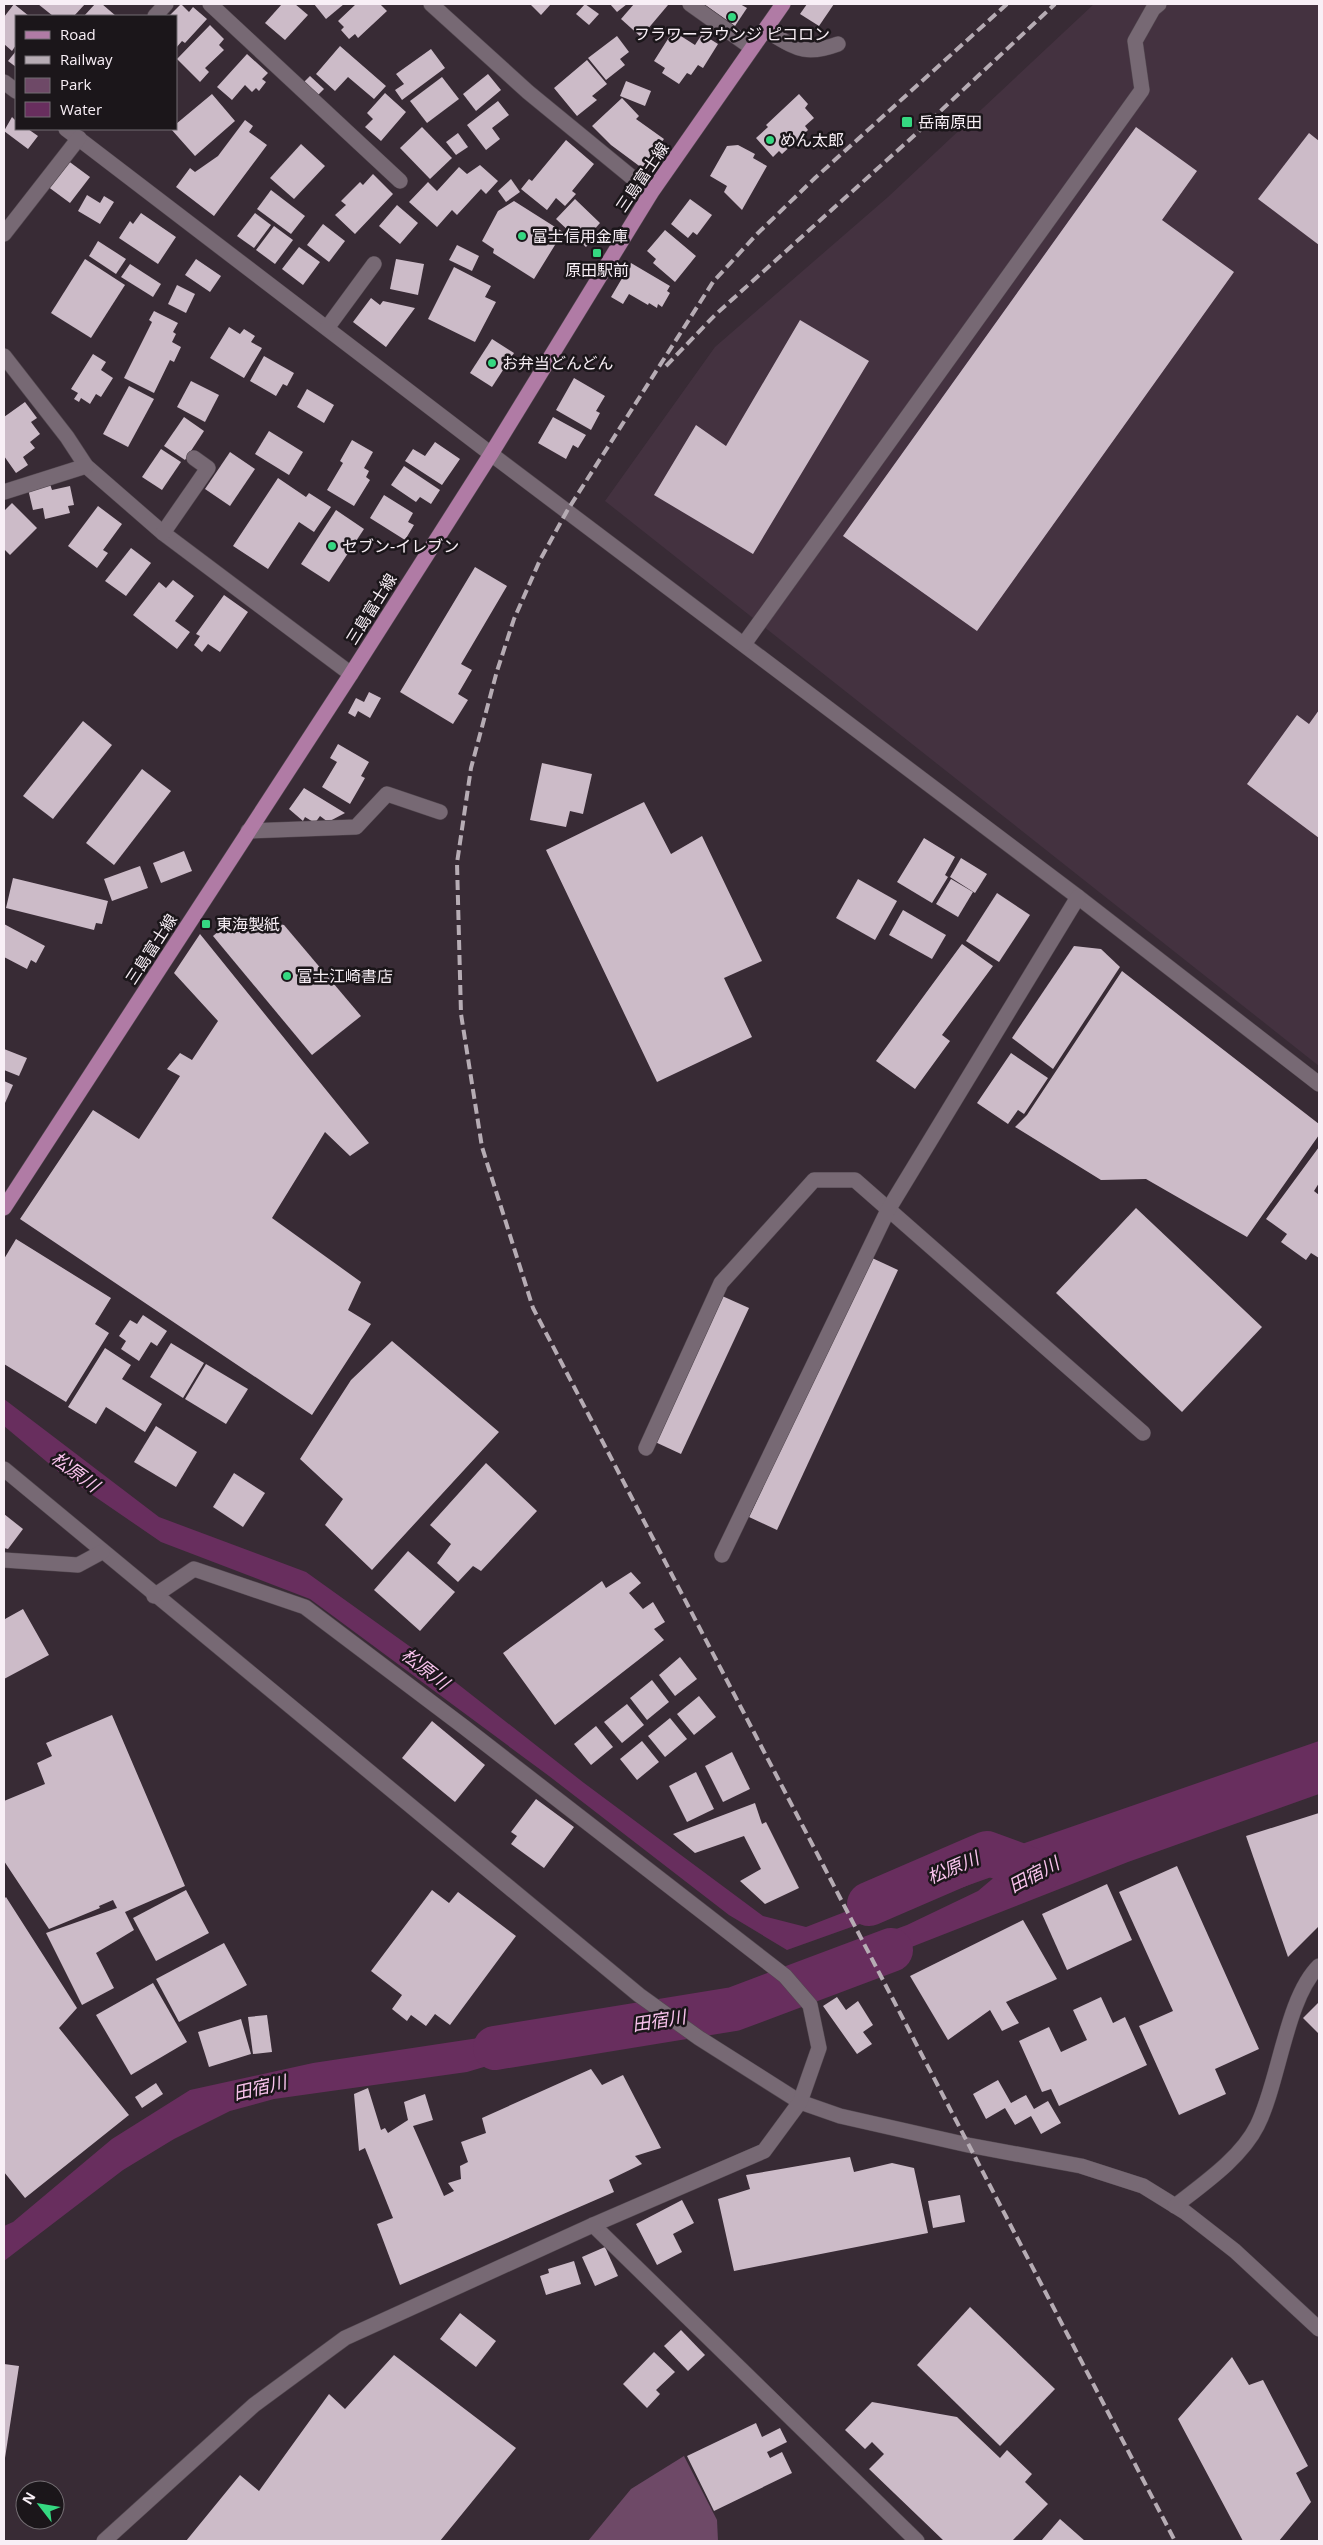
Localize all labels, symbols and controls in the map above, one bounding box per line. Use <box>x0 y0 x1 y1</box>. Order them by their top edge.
marker: フラワーラウンジ ピコロン <box>726 11 738 23</box>
legend <box>15 15 178 130</box>
place label: フラワーラウンジ ピコロン <box>634 23 830 45</box>
text: Road <box>60 24 96 44</box>
text: Railway <box>60 49 113 69</box>
text: Park <box>60 74 91 94</box>
text: Water <box>60 99 102 119</box>
place label: 岳南原田 <box>918 111 982 133</box>
marker: 岳南原田 <box>900 115 914 129</box>
place label: めん太郎 <box>780 129 844 151</box>
marker: めん太郎 <box>764 134 776 146</box>
street label: 三島富士線 <box>611 138 673 216</box>
place label: 富士信用金庫 <box>532 225 628 247</box>
marker: 富士信用金庫 <box>516 230 528 242</box>
marker: 原田駅前 <box>591 247 603 259</box>
place label: 原田駅前 <box>565 259 629 281</box>
place label: お弁当どんどん <box>502 352 614 374</box>
marker: お弁当どんどん <box>486 357 498 369</box>
place label: セブン-イレブン <box>342 535 459 557</box>
marker: セブン-イレブン <box>326 540 338 552</box>
street label: 三島富士線 <box>340 569 402 649</box>
street label: 三島富士線 <box>120 909 182 989</box>
place label: 東海製紙 <box>216 913 280 935</box>
marker: 東海製紙 <box>200 918 212 930</box>
place label: 富士江崎書店 <box>297 965 393 987</box>
marker: 富士江崎書店 <box>281 970 293 982</box>
water label: 松原川 <box>47 1446 106 1498</box>
water label: 松原川 <box>397 1642 456 1696</box>
water label: 松原川 <box>923 1845 984 1889</box>
water label: 田宿川 <box>1004 1850 1065 1897</box>
water label: 田宿川 <box>630 2004 689 2036</box>
water label: 田宿川 <box>231 2069 291 2105</box>
north arrow <box>15 2480 65 2530</box>
text: N <box>17 2488 40 2508</box>

